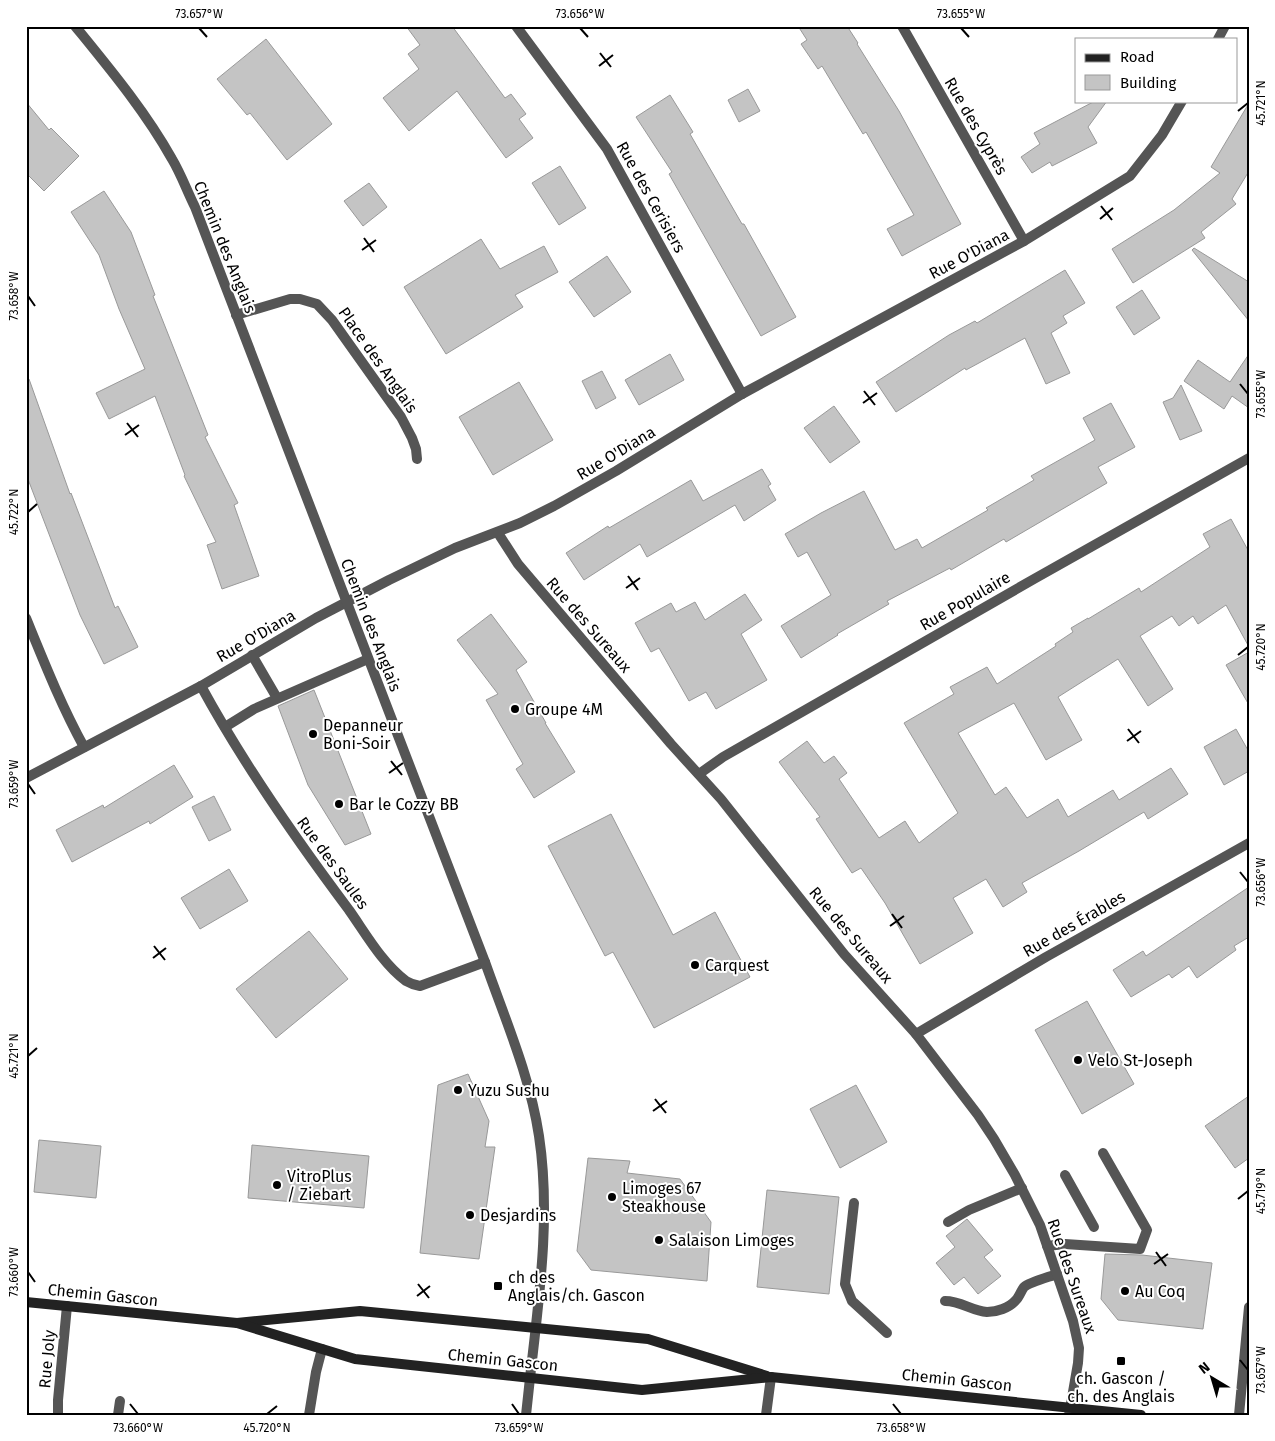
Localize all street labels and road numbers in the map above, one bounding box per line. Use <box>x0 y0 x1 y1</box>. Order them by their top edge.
street label: Rue des Cyprès <box>940 74 1012 178</box>
street label: Rue des Cerisiers <box>613 138 689 256</box>
street label: Chemin des Anglais <box>190 178 260 316</box>
street label: Rue O'Diana <box>926 225 1012 283</box>
street label: Place des Anglais <box>334 303 422 417</box>
street label: Rue O'Diana <box>573 422 659 484</box>
street label: Chemin des Anglais <box>337 556 405 694</box>
street label: Rue Populaire <box>916 567 1014 635</box>
street label: Rue des Sureaux <box>542 573 636 677</box>
street label: Rue O'Diana <box>213 606 299 666</box>
street label: Rue des Saules <box>293 813 373 913</box>
street label: Rue des Sureaux <box>805 883 897 987</box>
street label: Rue des Érables <box>1019 886 1129 961</box>
street label: Rue des Sureaux <box>1043 1216 1101 1336</box>
street label: Chemin Gascon <box>47 1280 159 1310</box>
street label: Rue Joly <box>35 1329 59 1389</box>
street label: Chemin Gascon <box>447 1345 559 1375</box>
street label: Chemin Gascon <box>901 1365 1013 1395</box>

